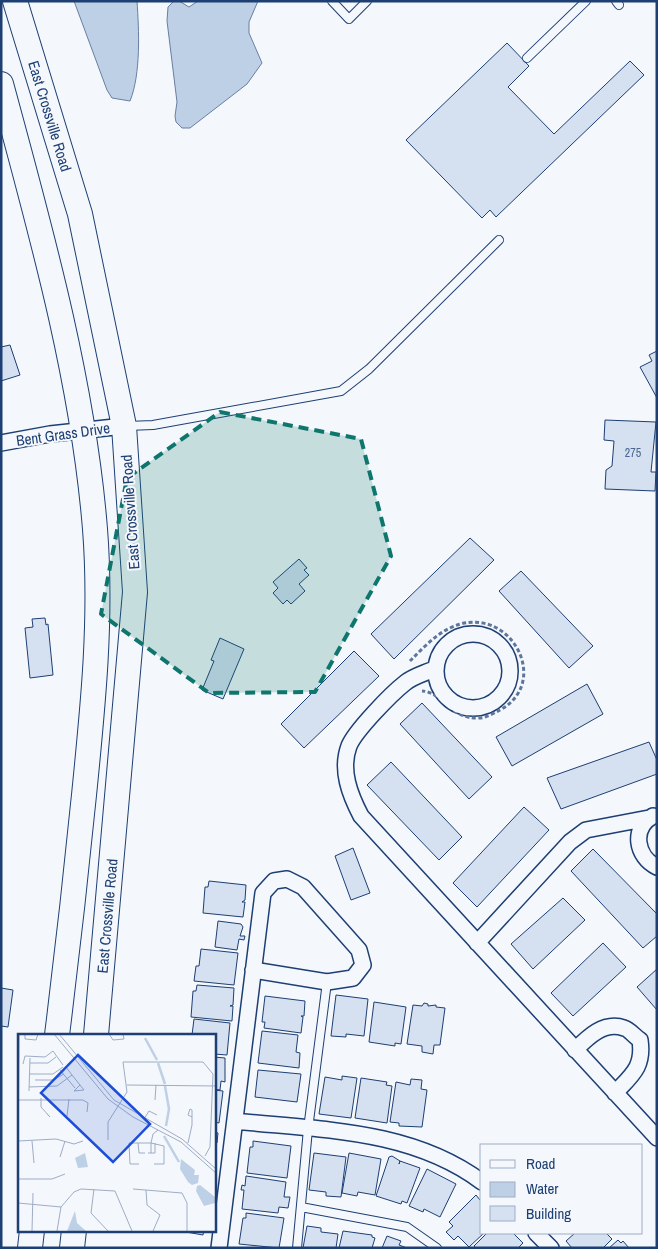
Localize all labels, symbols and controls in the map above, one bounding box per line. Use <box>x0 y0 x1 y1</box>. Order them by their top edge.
street label: East Crossville Road <box>23 58 77 174</box>
street label: Bent Grass Drive <box>15 417 111 451</box>
house number: 275 <box>625 445 642 461</box>
street label: East Crossville Road <box>116 454 144 570</box>
street label: East Crossville Road <box>92 858 122 974</box>
inset map <box>18 1034 215 1232</box>
legend <box>480 1144 643 1234</box>
text: Road <box>526 1153 555 1174</box>
text: Water <box>526 1178 558 1199</box>
text: Building <box>526 1203 571 1224</box>

